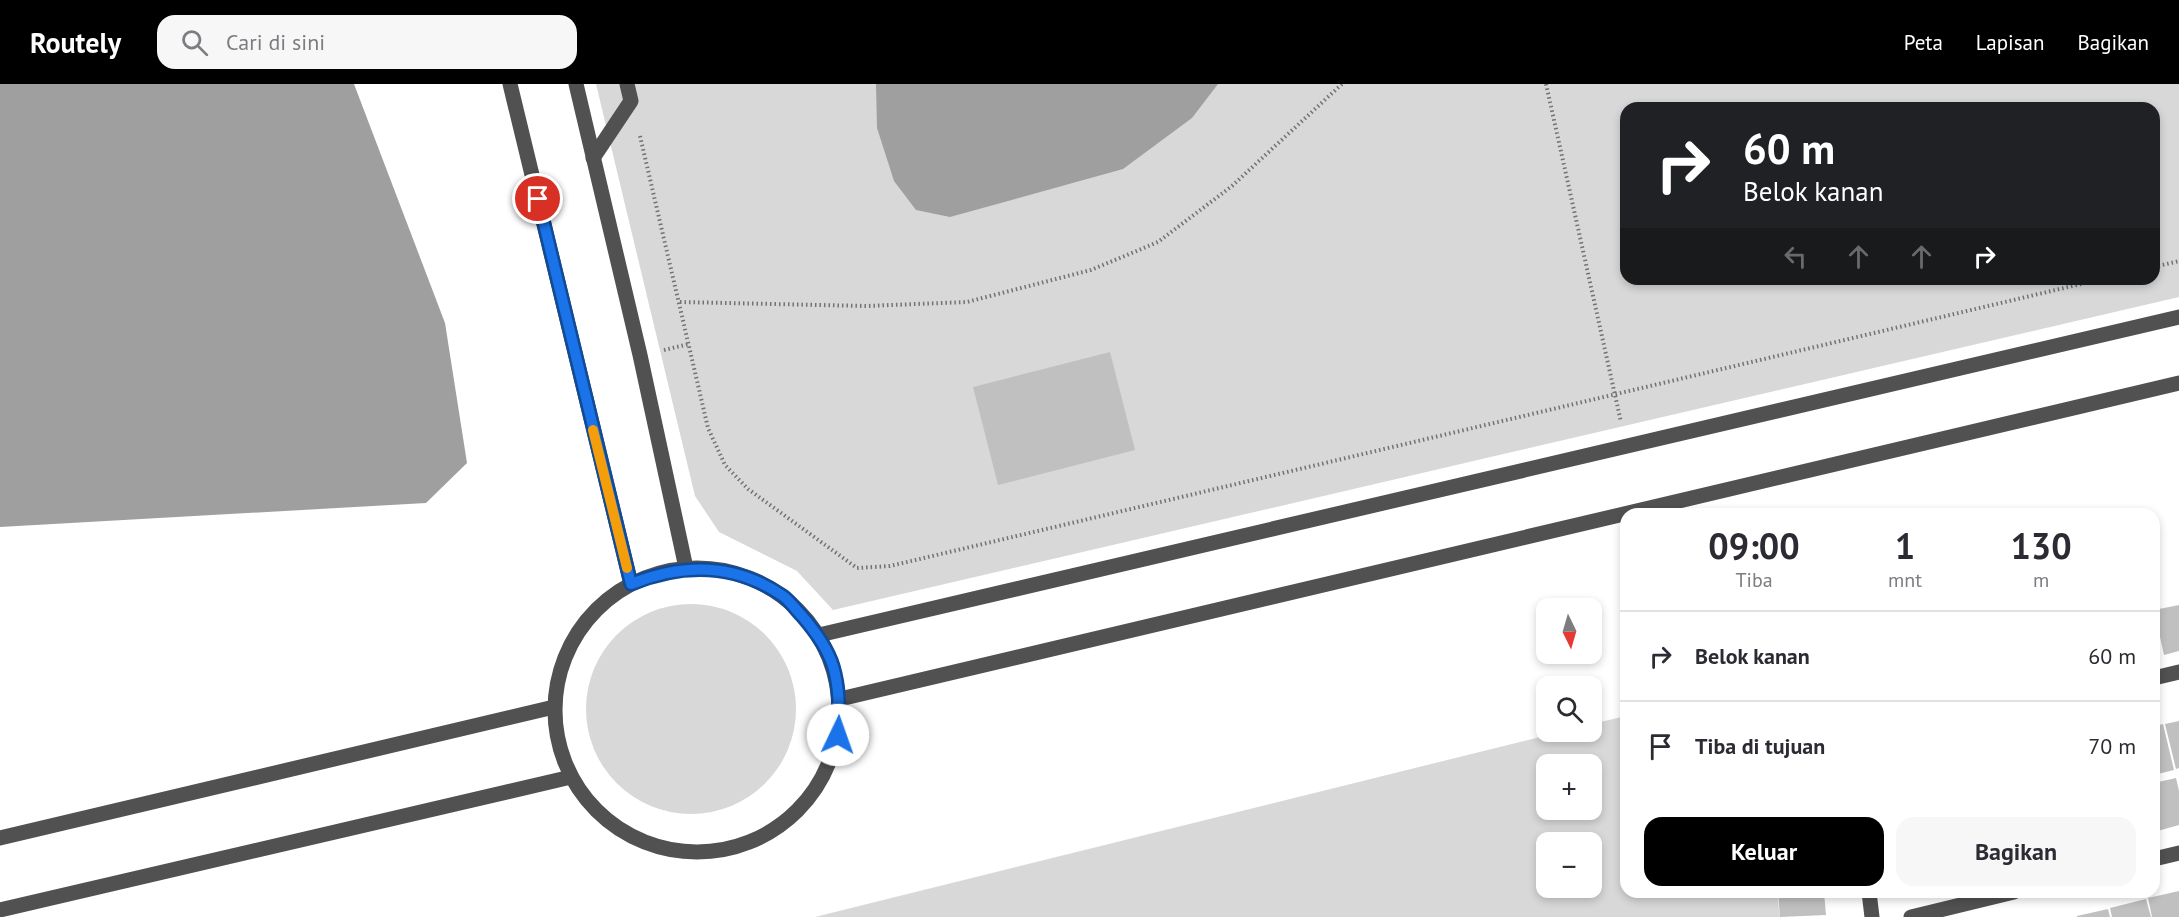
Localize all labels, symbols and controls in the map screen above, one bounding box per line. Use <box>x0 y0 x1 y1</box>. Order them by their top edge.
search box <box>157 15 577 69</box>
text: Routely <box>30 24 121 61</box>
icon: search <box>178 26 211 59</box>
text: Cari di sini <box>226 28 325 56</box>
text: Peta <box>1904 29 1943 56</box>
text: Lapisan <box>1976 29 2044 56</box>
text: Bagikan <box>2077 29 2149 56</box>
text: 60 m <box>1743 121 1835 176</box>
icon: right <box>1644 126 1722 204</box>
pin <box>512 173 563 224</box>
text: Belok kanan <box>1743 174 1883 208</box>
icon: arrive <box>521 182 554 215</box>
icon: left <box>1779 240 1812 273</box>
icon: ahead <box>1842 240 1875 273</box>
icon: ahead <box>1905 240 1938 273</box>
icon: right <box>1968 240 2001 273</box>
text: 09:00 <box>1708 522 1800 569</box>
text: 1 <box>1895 522 1915 569</box>
text: 130 <box>2010 522 2072 569</box>
text: Tiba <box>1735 567 1773 593</box>
text: mnt <box>1888 567 1922 593</box>
text: m <box>2033 567 2049 593</box>
north arrow <box>1536 598 1602 664</box>
map controls <box>1536 598 1602 898</box>
icon: right <box>1644 640 1677 673</box>
text: Belok kanan <box>1695 642 1810 670</box>
text: 60 m <box>2088 642 2136 670</box>
button: search <box>1536 676 1602 742</box>
position arrow <box>806 703 870 767</box>
icon: arrive <box>1644 730 1677 763</box>
text: Tiba di tujuan <box>1695 732 1825 760</box>
text: 70 m <box>2088 732 2136 760</box>
button: + <box>1536 754 1602 820</box>
button: Keluar <box>1644 817 1884 886</box>
button: Bagikan <box>1896 817 2136 886</box>
button: − <box>1536 832 1602 898</box>

